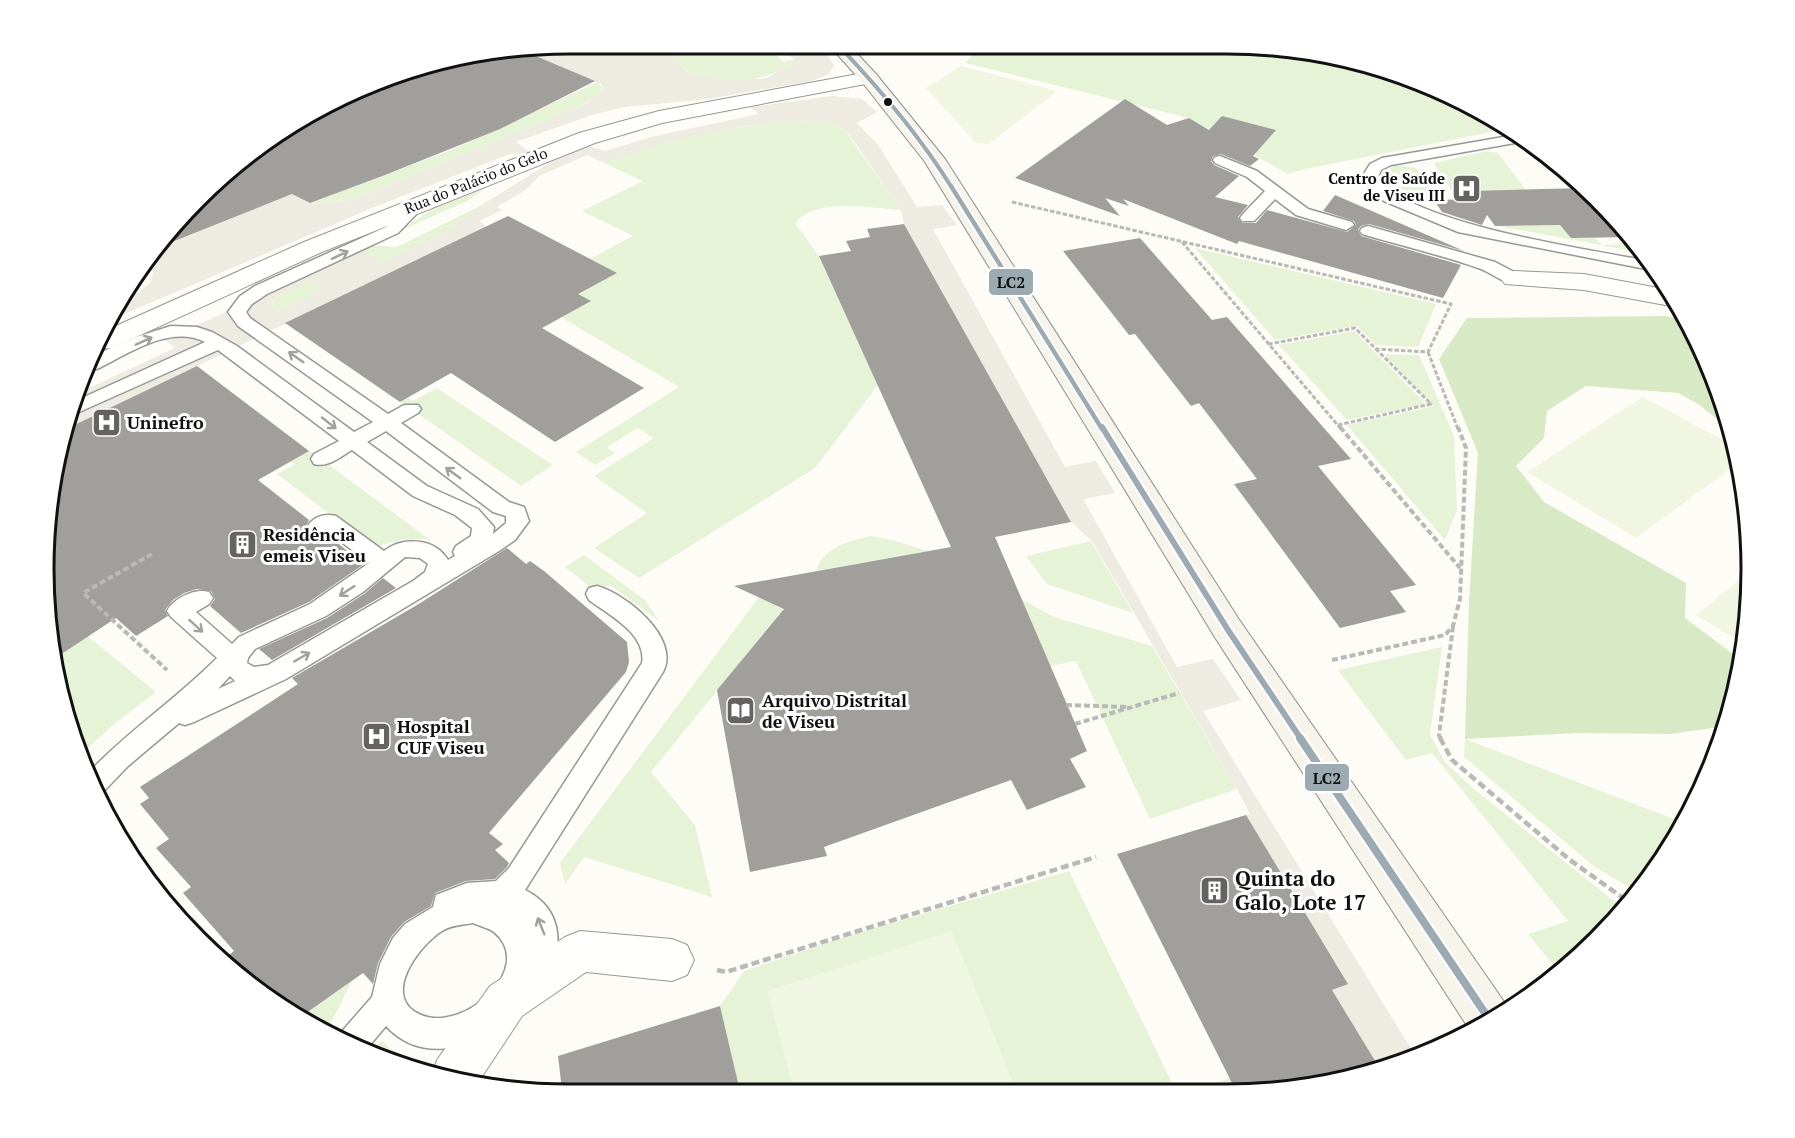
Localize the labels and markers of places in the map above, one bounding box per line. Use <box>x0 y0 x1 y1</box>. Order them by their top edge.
unlabelled marker <box>882 96 894 108</box>
place label: Centro de Saúde de Viseu III <box>1328 168 1445 205</box>
hospital icon: Centro de Saúde de Viseu III <box>1450 172 1482 204</box>
hospital icon: Uninefro <box>90 407 122 439</box>
place label: Uninefro <box>127 410 204 434</box>
place label: Residência emeis Viseu <box>263 522 366 567</box>
building icon: Residência emeis Viseu <box>226 529 258 561</box>
place label: Arquivo Distrital de Viseu <box>762 688 907 733</box>
library icon: Arquivo Distrital de Viseu <box>725 695 757 727</box>
place label: Hospital CUF Viseu <box>397 714 485 759</box>
hospital icon: Hospital CUF Viseu <box>360 721 392 753</box>
place label: Quinta do Galo, Lote 17 <box>1235 864 1366 916</box>
building icon: Quinta do Galo, Lote 17 <box>1198 875 1230 907</box>

